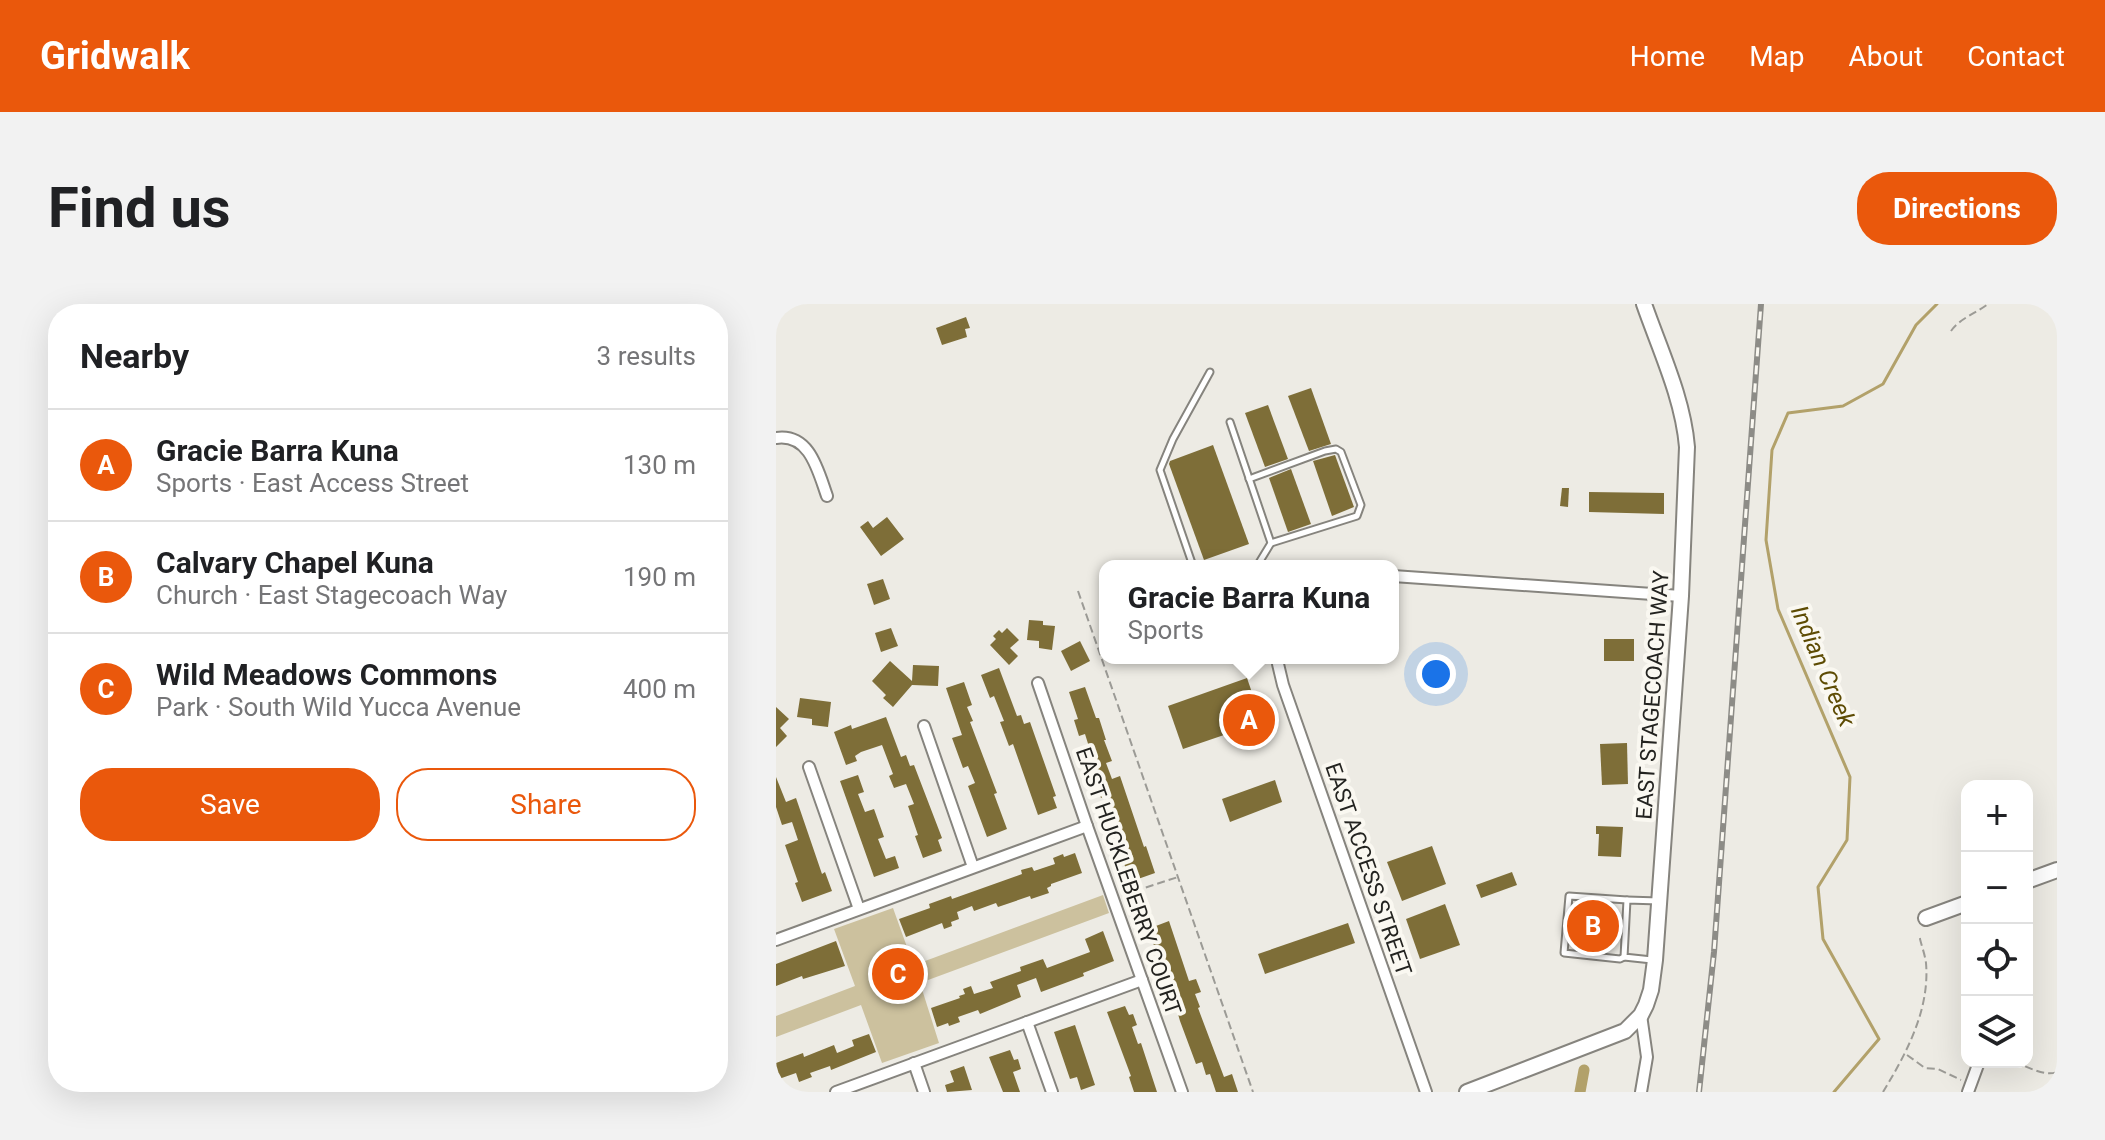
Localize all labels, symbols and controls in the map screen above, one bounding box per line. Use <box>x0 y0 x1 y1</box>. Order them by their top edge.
text: Gridwalk <box>40 34 190 78</box>
text: Home <box>1630 40 1705 73</box>
text: Map <box>1749 40 1805 73</box>
text: About <box>1849 40 1923 73</box>
text: Contact <box>1967 40 2065 73</box>
button: Directions <box>1857 172 2057 245</box>
text: Find us <box>48 175 231 241</box>
text: Nearby <box>80 336 189 376</box>
text: 3 results <box>597 341 696 371</box>
text: Gracie Barra Kuna <box>156 433 399 468</box>
text: A <box>97 450 115 480</box>
text: 130 m <box>623 450 696 480</box>
text: Sports · East Access Street <box>156 468 469 498</box>
text: Calvary Chapel Kuna <box>156 545 434 580</box>
popup <box>1099 560 1399 664</box>
text: B <box>98 562 114 592</box>
text: 190 m <box>623 562 696 592</box>
street label: EAST STAGECOACH WAY <box>1631 569 1674 820</box>
text: Church · East Stagecoach Way <box>156 580 507 610</box>
text: Gracie Barra Kuna <box>1128 580 1370 615</box>
water label: Indian Creek <box>1785 601 1861 732</box>
text: Sports <box>1128 615 1204 645</box>
your location <box>1416 654 1456 694</box>
text: Wild Meadows Commons <box>156 657 497 692</box>
text: C <box>97 674 115 704</box>
text: 400 m <box>623 674 696 704</box>
pin: A <box>1223 690 1275 750</box>
text: Park · South Wild Yucca Avenue <box>156 692 521 722</box>
street label: EAST HUCKLEBERRY COURT <box>1071 744 1186 1018</box>
street label: EAST ACCESS STREET <box>1320 760 1417 979</box>
button: Save <box>80 768 380 841</box>
button: Share <box>396 768 696 841</box>
map controls <box>1961 780 2033 1068</box>
button: + <box>1961 780 2033 852</box>
button: − <box>1961 852 2033 924</box>
pin: B <box>1567 896 1619 956</box>
button: locate <box>1961 924 2033 996</box>
pin: C <box>872 944 924 1004</box>
button: layers <box>1961 996 2033 1068</box>

